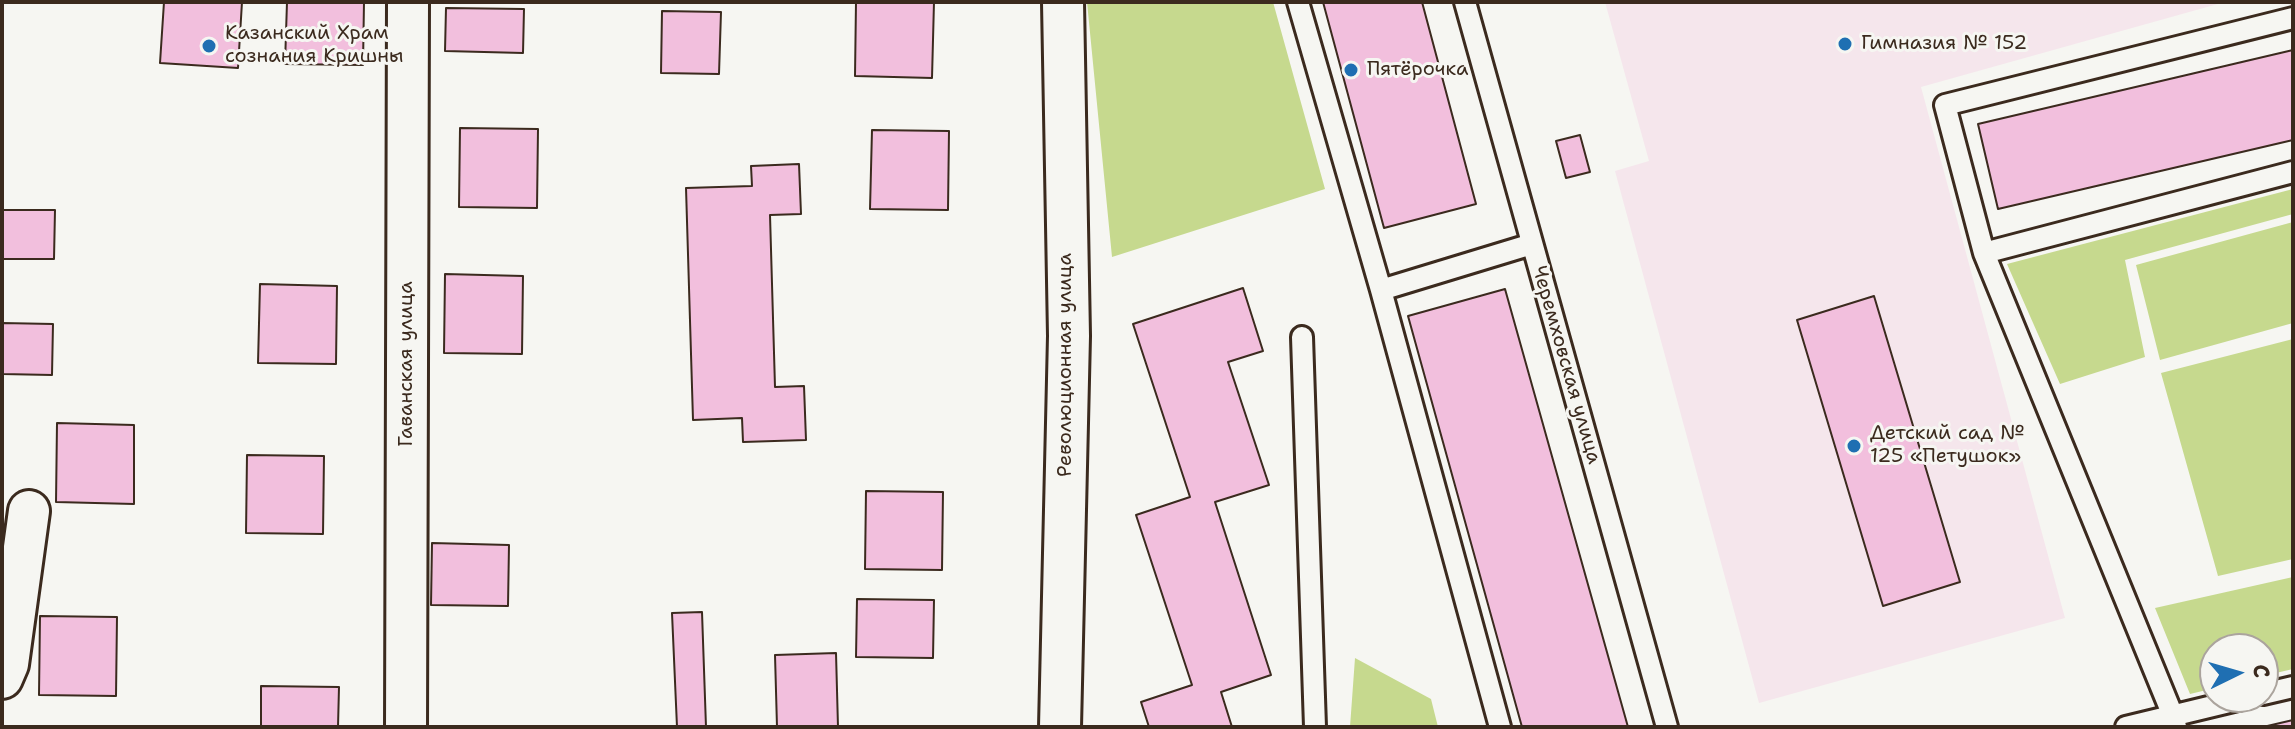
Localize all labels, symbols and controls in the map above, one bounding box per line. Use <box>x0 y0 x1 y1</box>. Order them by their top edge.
place label: Казанский Храм сознания Кришны <box>225 22 404 69</box>
place label: Гимназия № 152 <box>1861 32 2027 56</box>
marker: Гимназия № 152 <box>1836 35 1854 53</box>
marker: Казанский Храм сознания Кришны <box>200 37 218 55</box>
place label: Пятёрочка <box>1367 58 1468 82</box>
marker: Пятёрочка <box>1342 61 1360 79</box>
street label: Революционная улица <box>1054 253 1078 477</box>
street label: Черемховская улица <box>1526 263 1606 467</box>
street label: Гаванская улица <box>395 281 419 447</box>
place label: Детский сад № 125 «Петушок» <box>1870 422 2024 469</box>
marker: Детский сад № 125 «Петушок» <box>1845 437 1863 455</box>
north arrow <box>2199 633 2279 713</box>
text: С <box>2246 663 2276 679</box>

